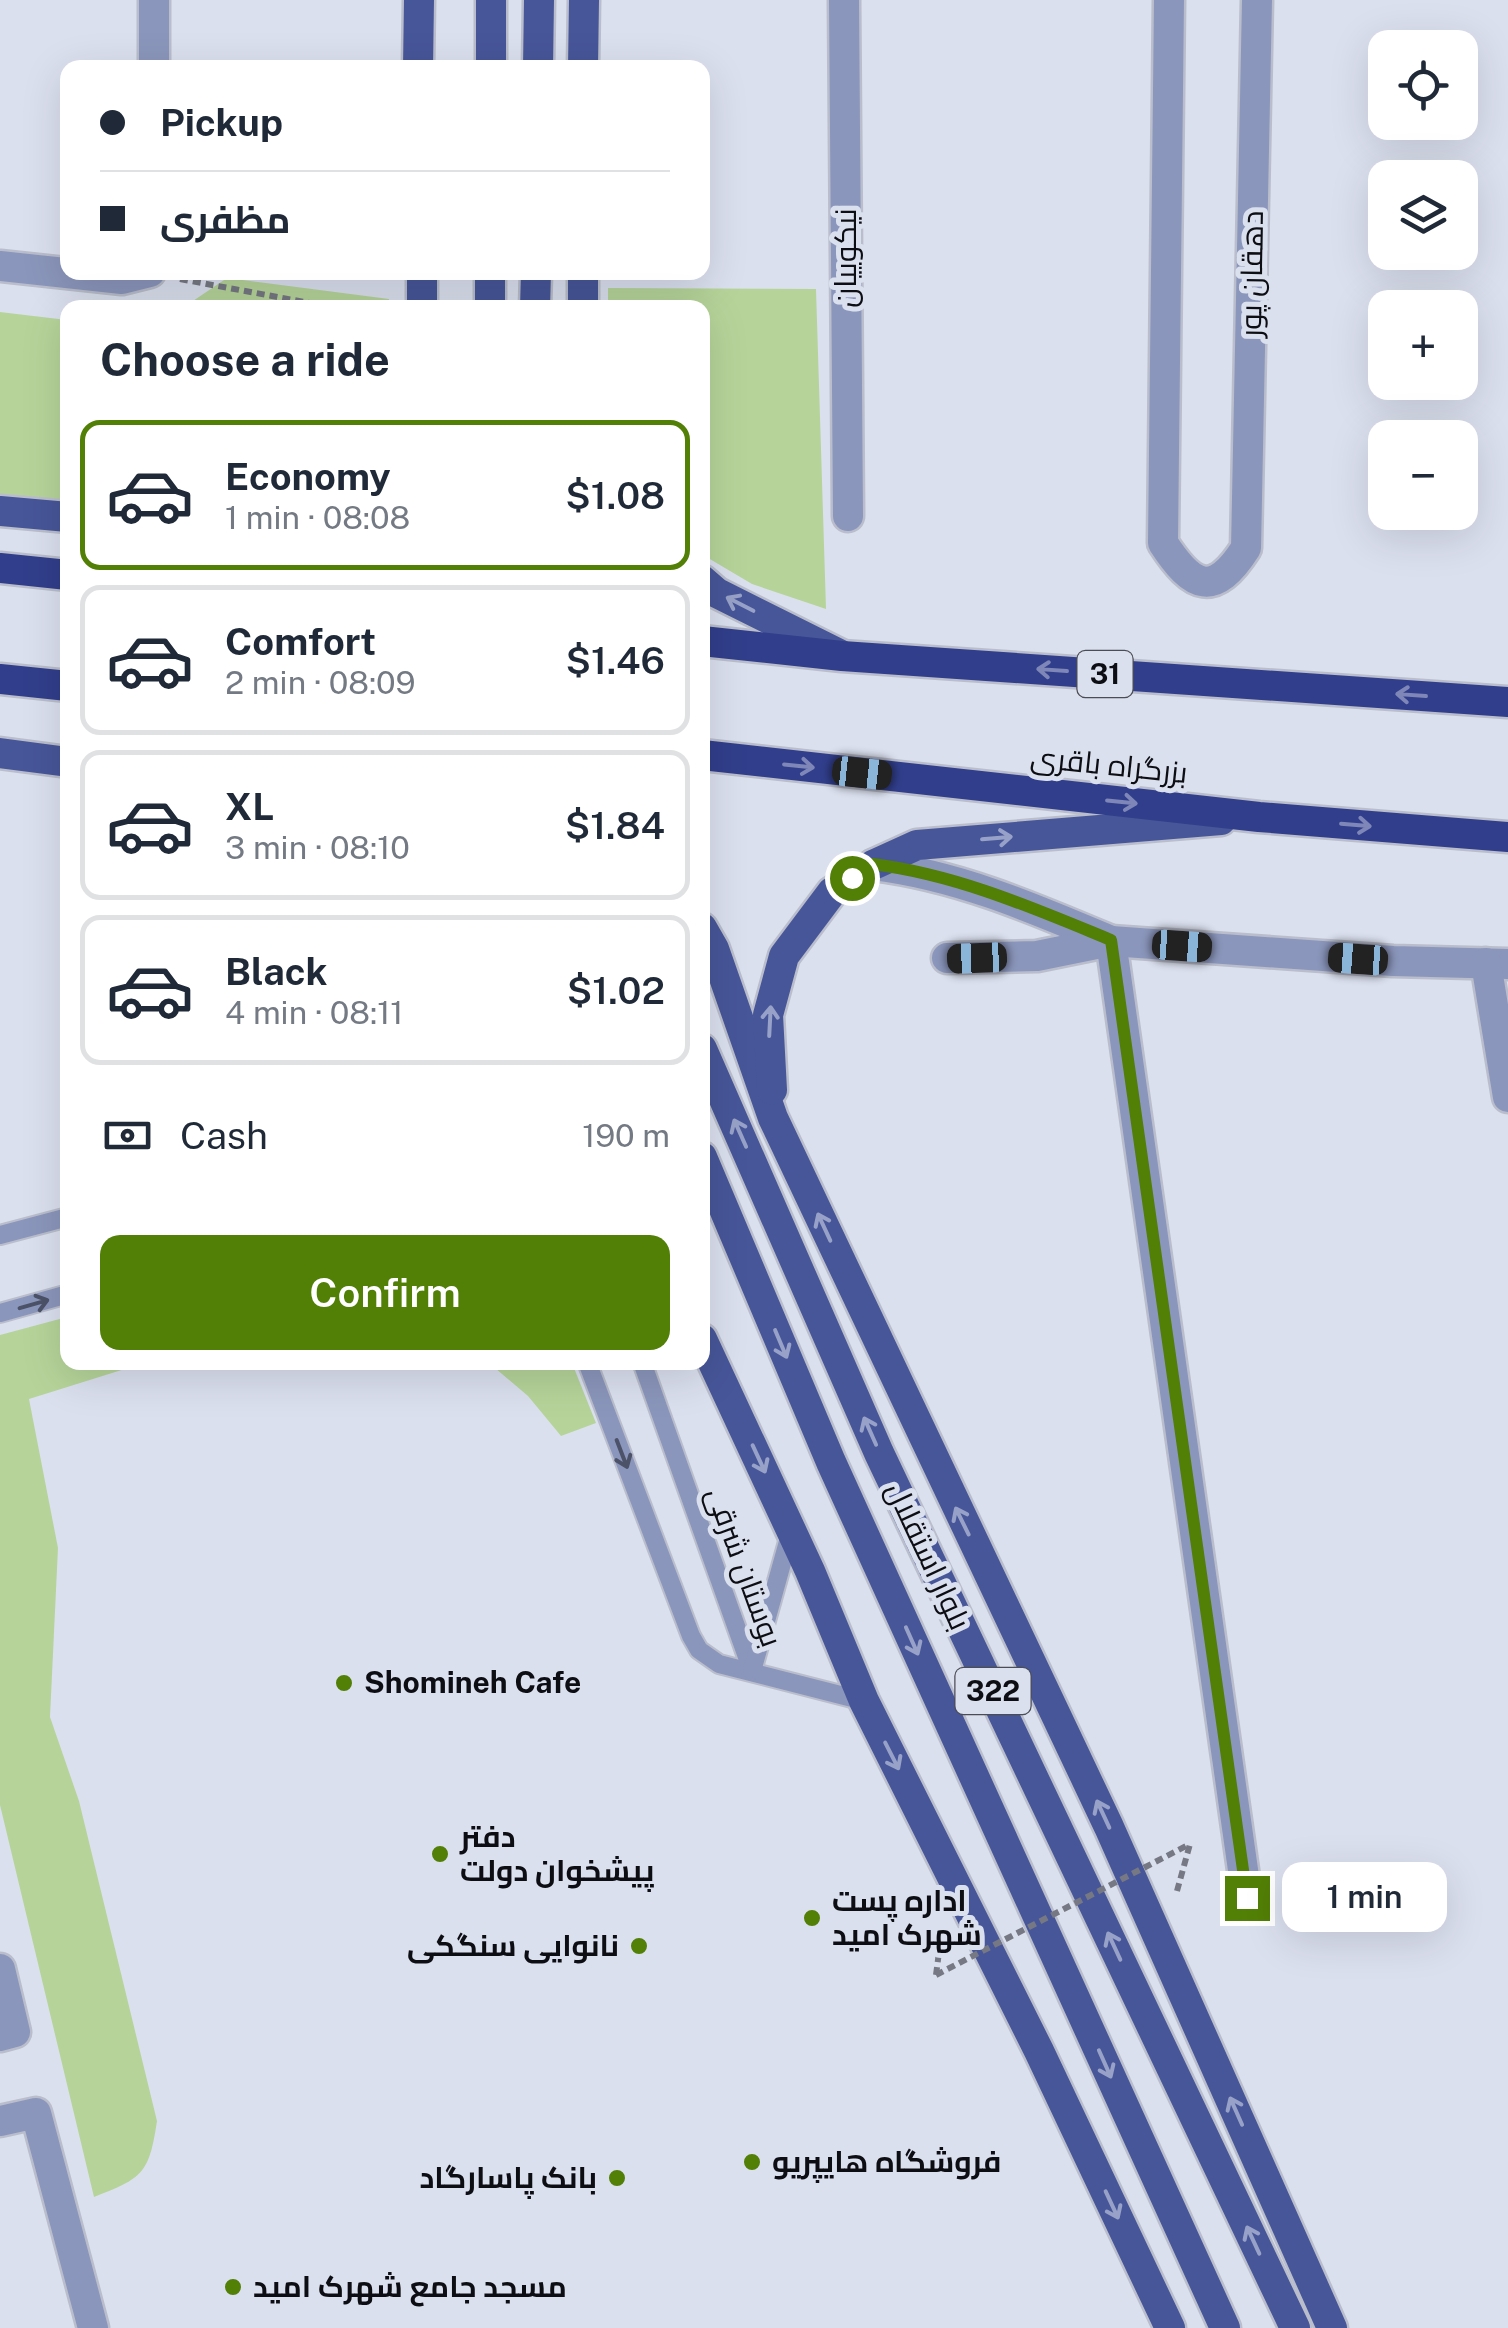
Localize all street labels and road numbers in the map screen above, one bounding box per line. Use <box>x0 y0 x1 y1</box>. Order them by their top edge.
street label: نیکوییان <box>827 208 863 308</box>
street label: دهقان پور <box>1232 210 1272 340</box>
road number: 31 <box>1078 651 1132 697</box>
street label: بزرگراه باقری <box>1029 738 1190 790</box>
street label: بلوار استقلال <box>879 1476 979 1635</box>
street label: بوستان شرقی <box>698 1482 790 1652</box>
road number: 322 <box>956 1668 1030 1714</box>

